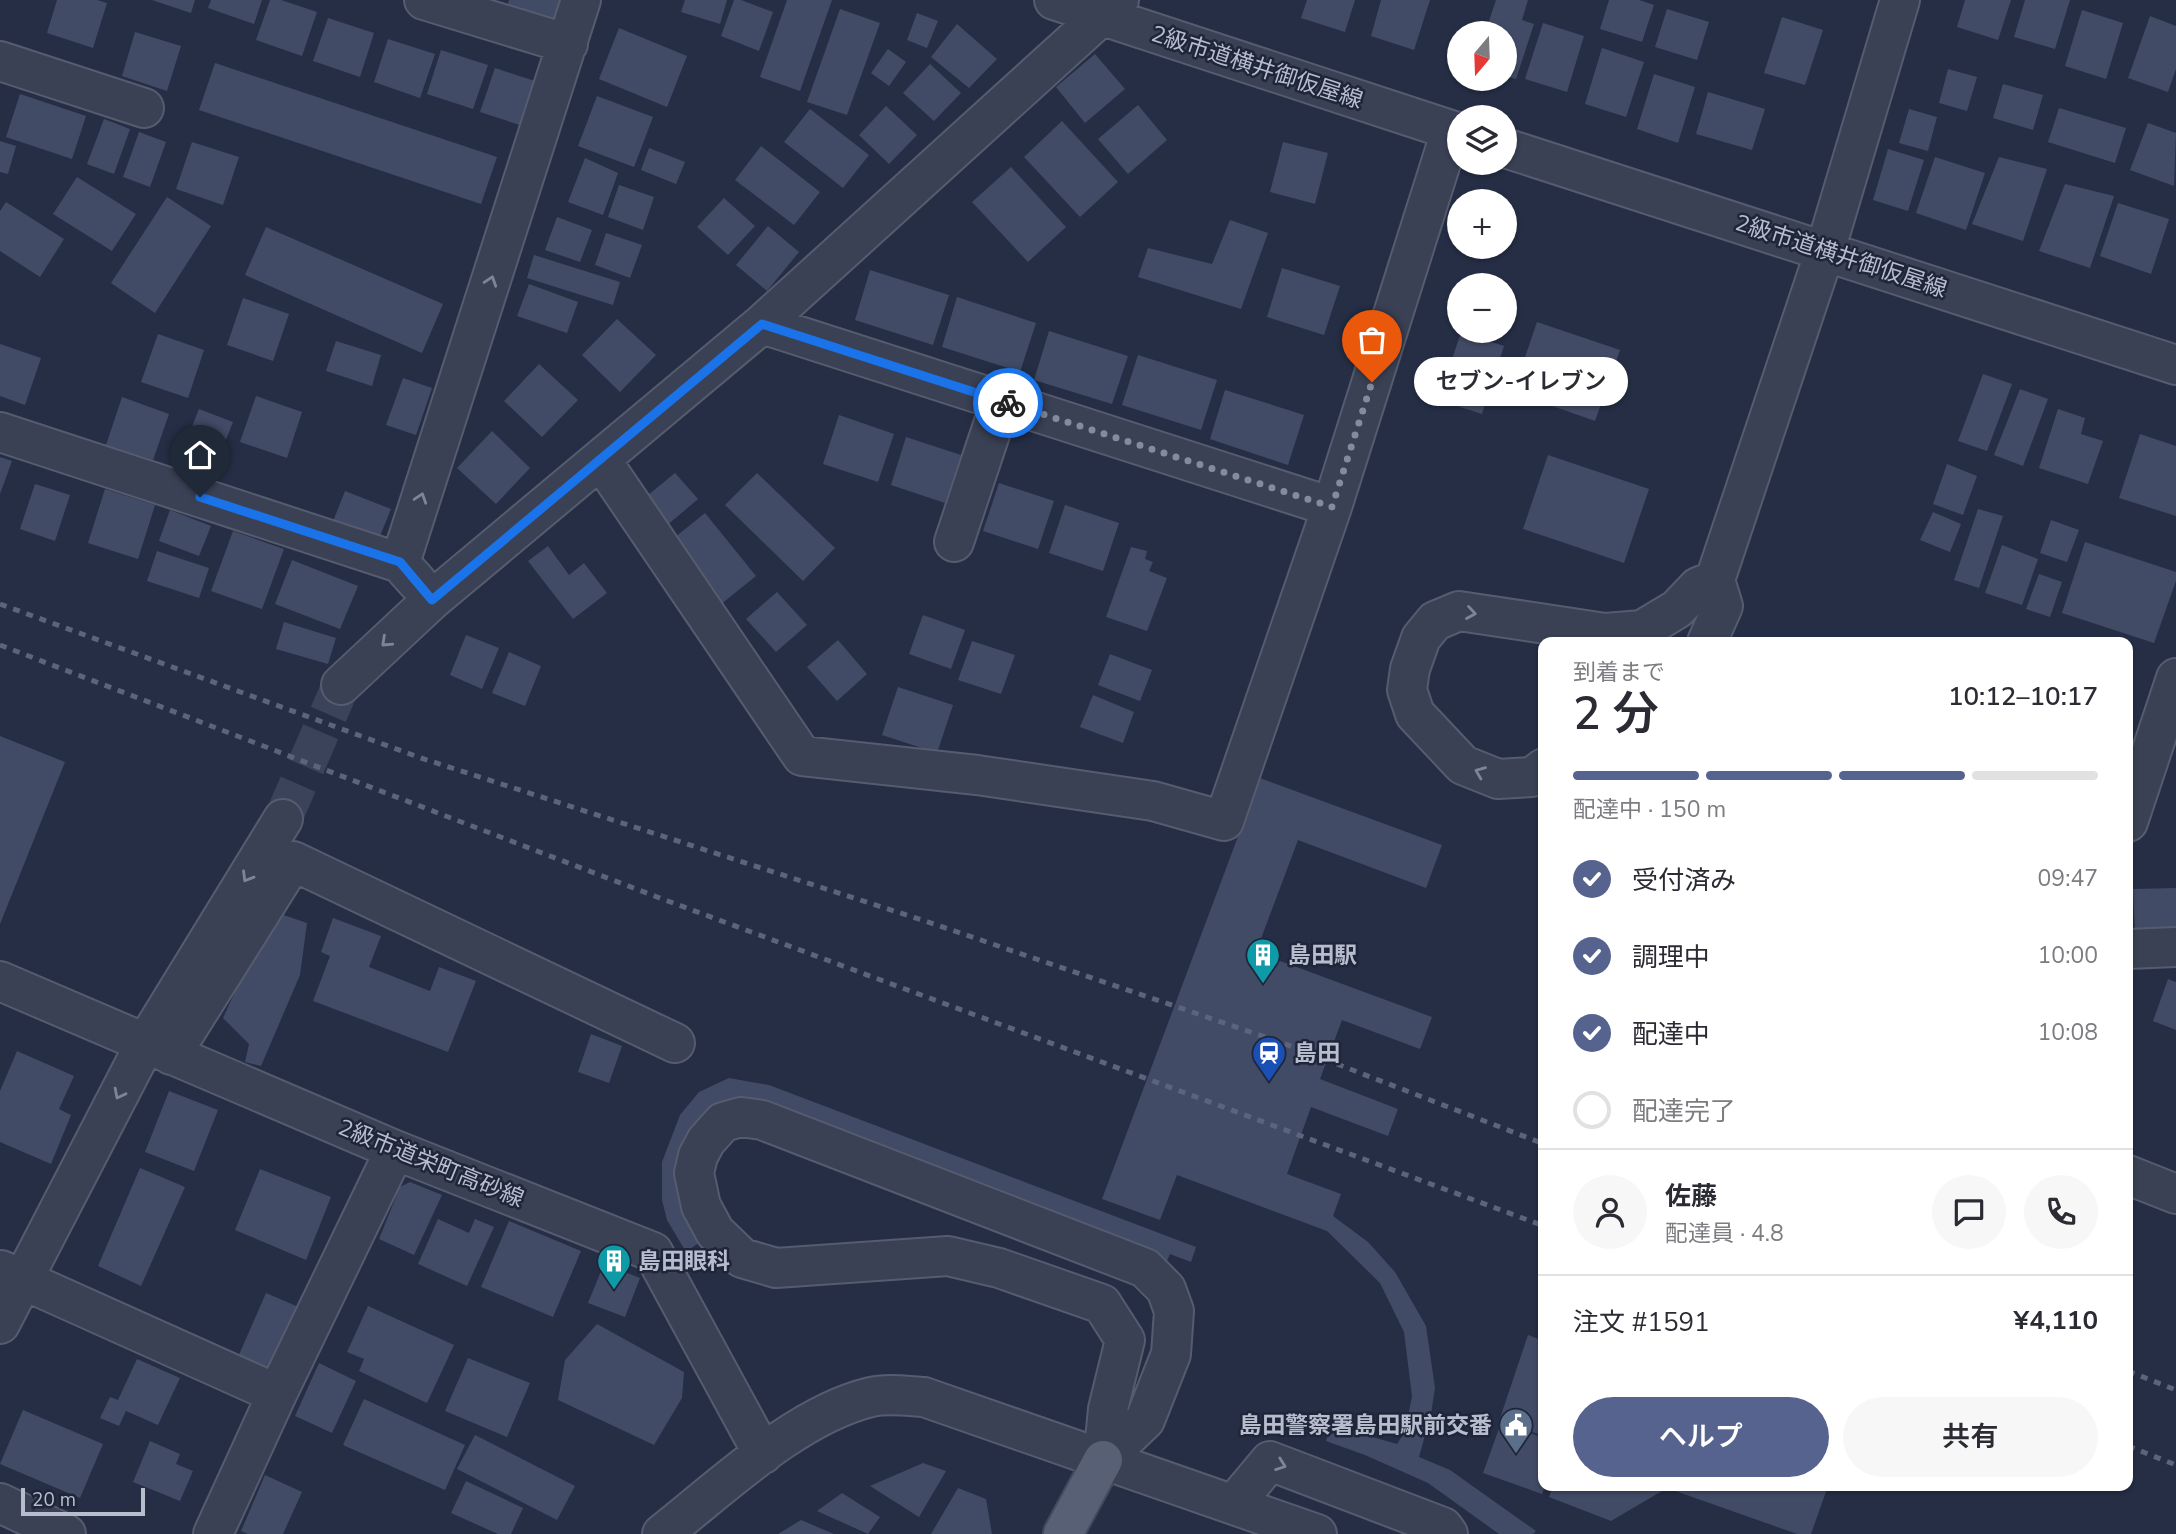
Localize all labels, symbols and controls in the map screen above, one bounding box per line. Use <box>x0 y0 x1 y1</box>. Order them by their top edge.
street label: 2級市道横井御仮屋線 <box>1147 18 1367 116</box>
north arrow <box>1447 21 1517 91</box>
map controls <box>1447 21 1517 343</box>
button: layers <box>1447 105 1517 175</box>
button: + <box>1447 189 1517 259</box>
street label: 2級市道横井御仮屋線 <box>1731 207 1951 305</box>
button: − <box>1447 273 1517 343</box>
one-way arrow <box>483 275 497 288</box>
pin <box>1342 310 1402 382</box>
icon: bag <box>1353 321 1391 359</box>
callout: セブン-イレブン <box>1414 358 1628 406</box>
text: セブン-イレブン <box>1436 366 1606 397</box>
courier <box>973 368 1043 438</box>
icon: bike <box>989 384 1027 422</box>
pin <box>170 425 230 497</box>
icon: home <box>181 436 219 474</box>
one-way arrow <box>412 492 427 504</box>
one-way arrow <box>1465 605 1477 620</box>
one-way arrow <box>381 634 394 647</box>
text: 到着まで <box>1573 657 1665 688</box>
text: 10:12–10:17 <box>1948 679 2098 714</box>
text: 2 分 <box>1573 682 1659 745</box>
one-way arrow <box>1474 766 1486 780</box>
text: 配達中 · 150 m <box>1573 794 1726 825</box>
icon: check <box>1573 860 1611 898</box>
text: 受付済み <box>1632 863 1736 898</box>
text: 09:47 <box>2038 863 2098 894</box>
one-way arrow <box>243 869 256 882</box>
building icon: 島田駅 <box>1244 936 1282 985</box>
icon: check <box>1573 937 1611 975</box>
place label: 島田駅 <box>1288 940 1357 971</box>
text: 調理中 <box>1632 940 1710 975</box>
text: 10:00 <box>2038 940 2098 971</box>
icon: check <box>1573 1014 1611 1052</box>
text: 配達中 <box>1632 1017 1710 1052</box>
text: 10:08 <box>2038 1017 2098 1048</box>
station icon: 島田 <box>1250 1034 1288 1083</box>
place label: 島田 <box>1294 1038 1340 1069</box>
one-way arrow <box>114 1087 128 1099</box>
text: 配達完了 <box>1632 1094 1736 1129</box>
street label: 2級市道栄町高砂線 <box>333 1112 529 1214</box>
button: person <box>1573 1175 1647 1249</box>
button: chat <box>1932 1175 2006 1249</box>
button: phone <box>2024 1175 2098 1249</box>
text: 佐藤 <box>1665 1179 1717 1214</box>
text: 配達員 · 4.8 <box>1665 1218 1784 1249</box>
building icon: 島田眼科 <box>595 1242 633 1291</box>
place label: 島田眼科 <box>638 1246 730 1277</box>
text: ¥4,110 <box>2014 1303 2098 1338</box>
text: 注文 #1591 <box>1573 1305 1710 1340</box>
button: ヘルプ <box>1573 1397 1829 1477</box>
button: 共有 <box>1843 1397 2098 1477</box>
public building icon: 島田警察署島田駅前交番 <box>1497 1406 1535 1455</box>
place label: 島田警察署島田駅前交番 <box>1239 1410 1492 1441</box>
one-way arrow <box>1275 1457 1287 1471</box>
scale bar <box>21 1485 145 1517</box>
text: 20 m <box>32 1487 76 1513</box>

